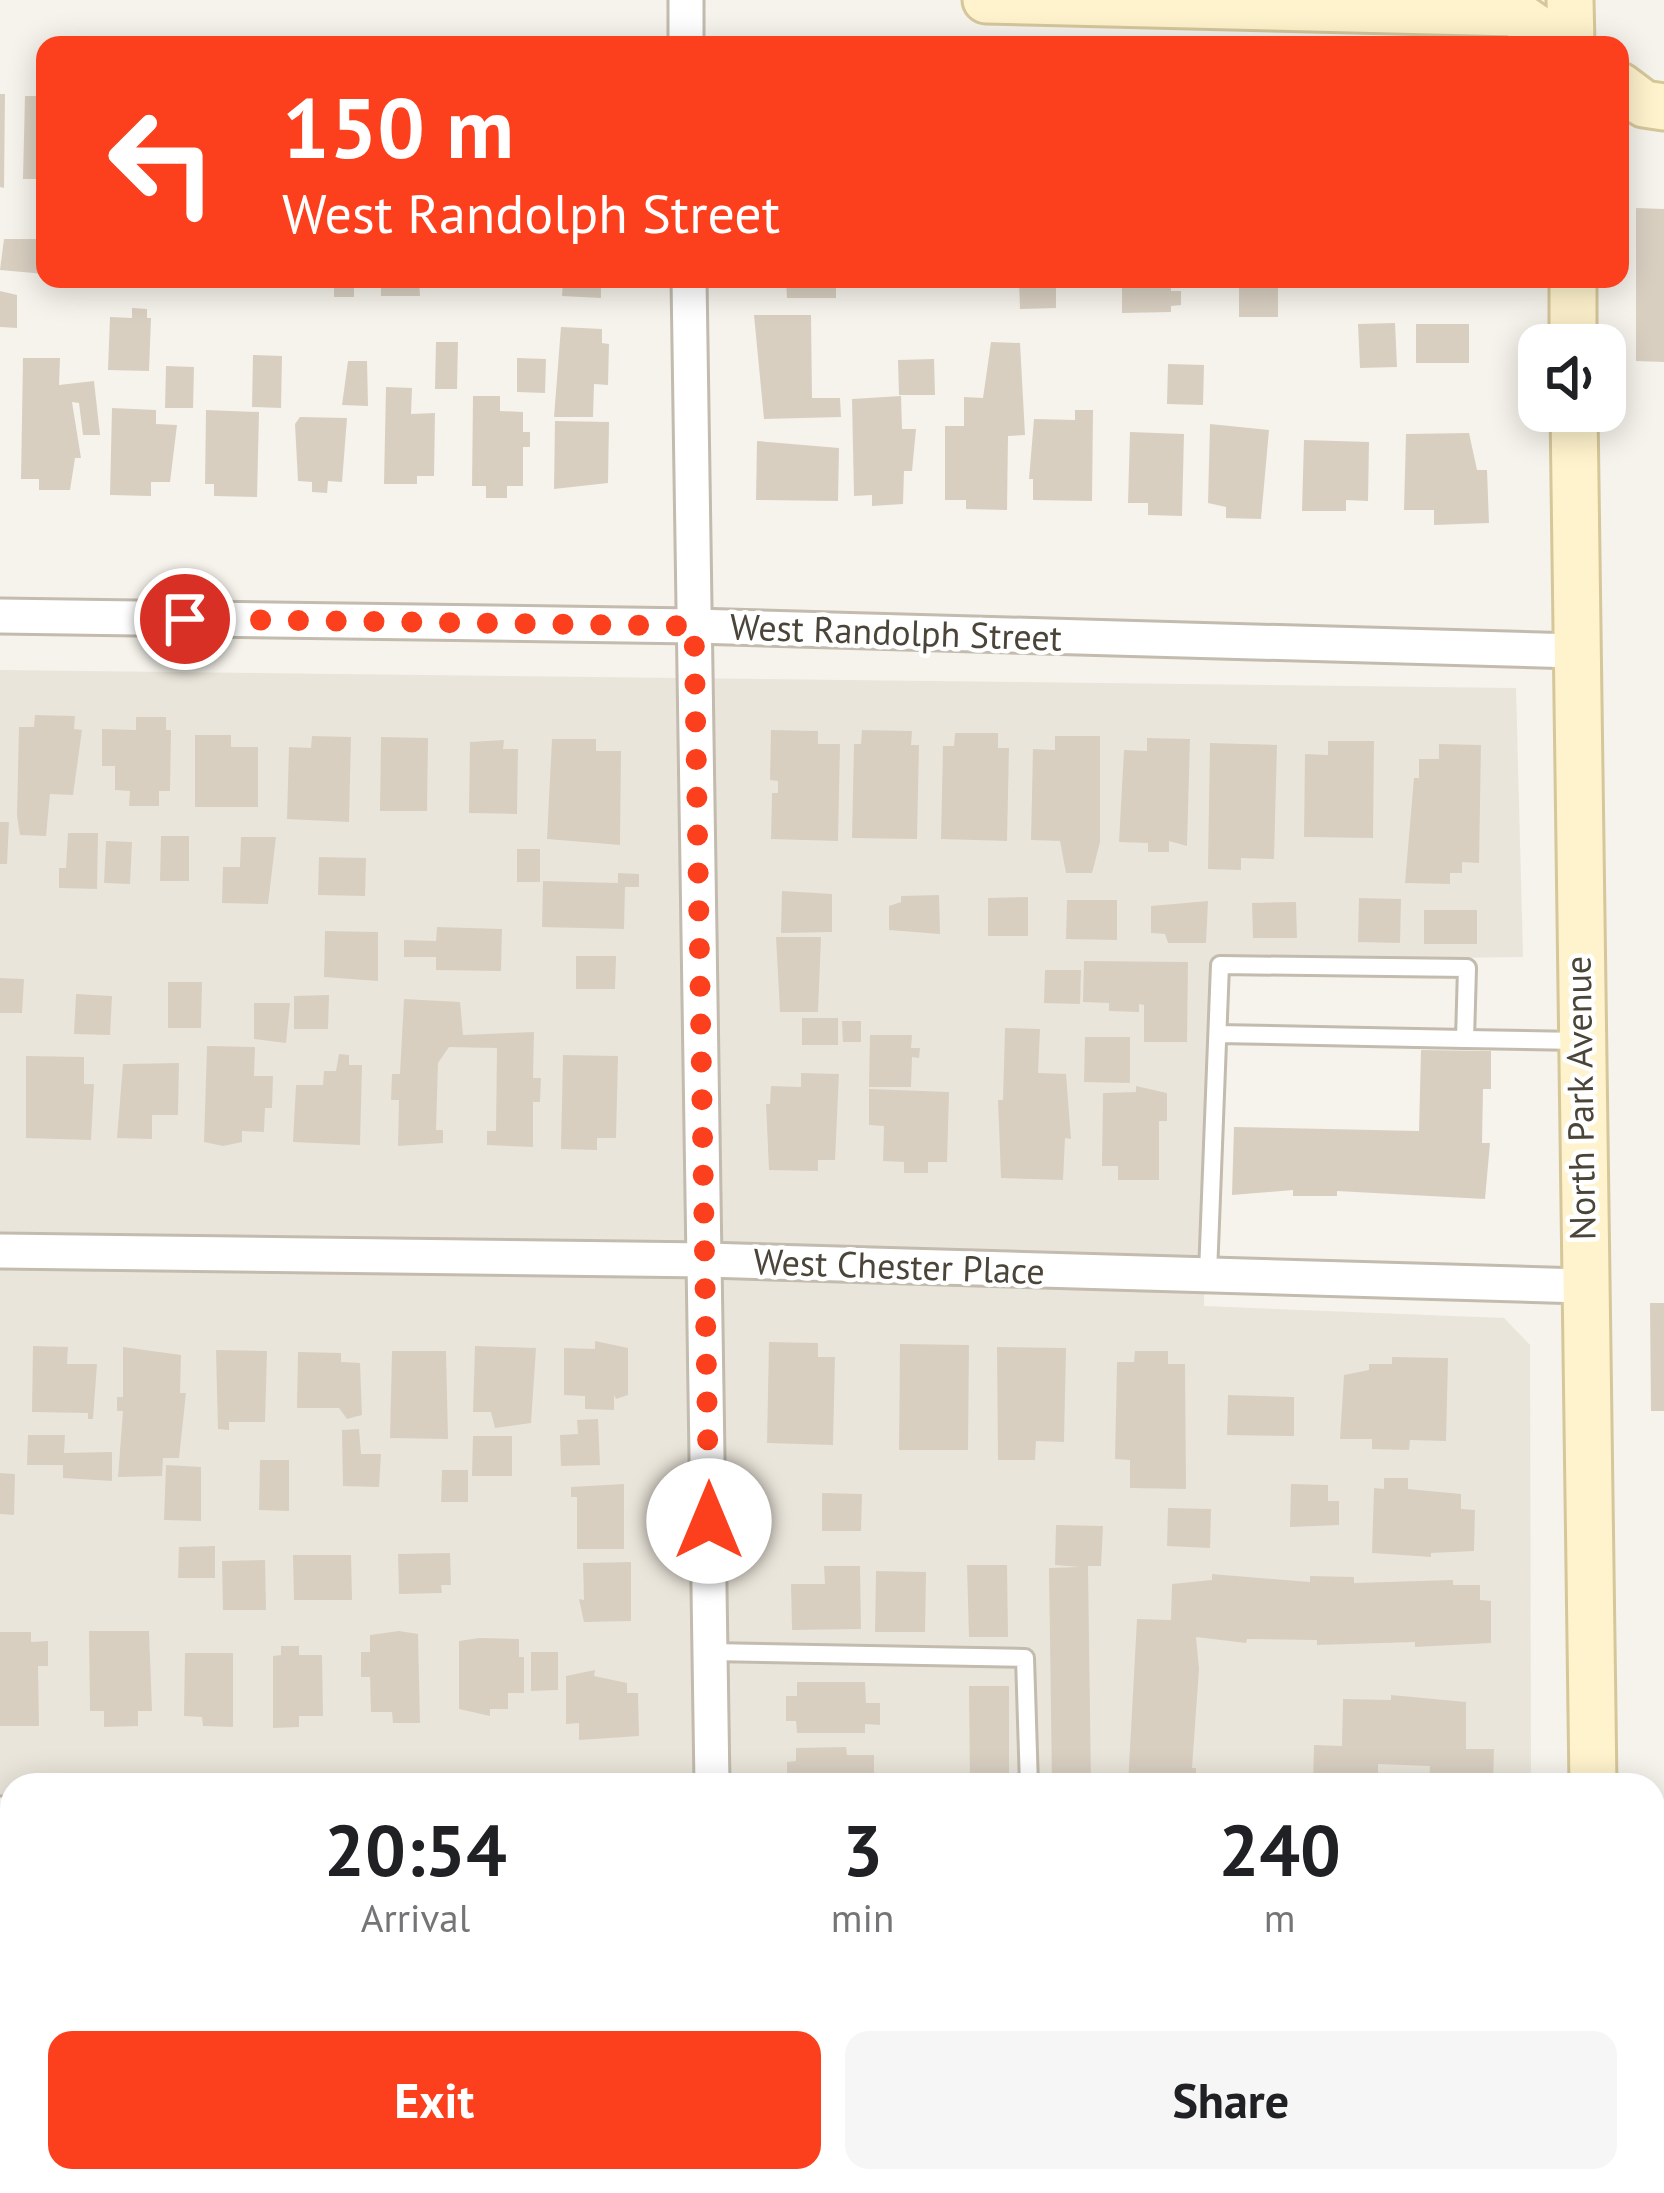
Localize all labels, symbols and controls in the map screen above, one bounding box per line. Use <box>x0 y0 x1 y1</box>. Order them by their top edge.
text: 150 m <box>282 72 514 181</box>
icon: left <box>84 84 240 240</box>
text: West Randolph Street <box>282 178 780 248</box>
map controls <box>1518 324 1626 432</box>
button: sound <box>1518 324 1626 432</box>
pin <box>134 568 236 670</box>
icon: arrive <box>152 586 218 652</box>
street label: West Randolph Street <box>729 602 1063 661</box>
street label: North Park Avenue <box>1554 955 1605 1241</box>
street label: West Chester Place <box>753 1237 1045 1294</box>
position arrow <box>646 1458 772 1584</box>
text: 20:54 <box>324 1803 507 1896</box>
text: 3 <box>842 1803 883 1896</box>
text: 240 <box>1218 1803 1341 1896</box>
text: Arrival <box>361 1892 470 1943</box>
text: min <box>831 1892 894 1943</box>
text: m <box>1264 1892 1295 1943</box>
button: Exit <box>48 2031 821 2169</box>
button: Share <box>845 2031 1617 2169</box>

